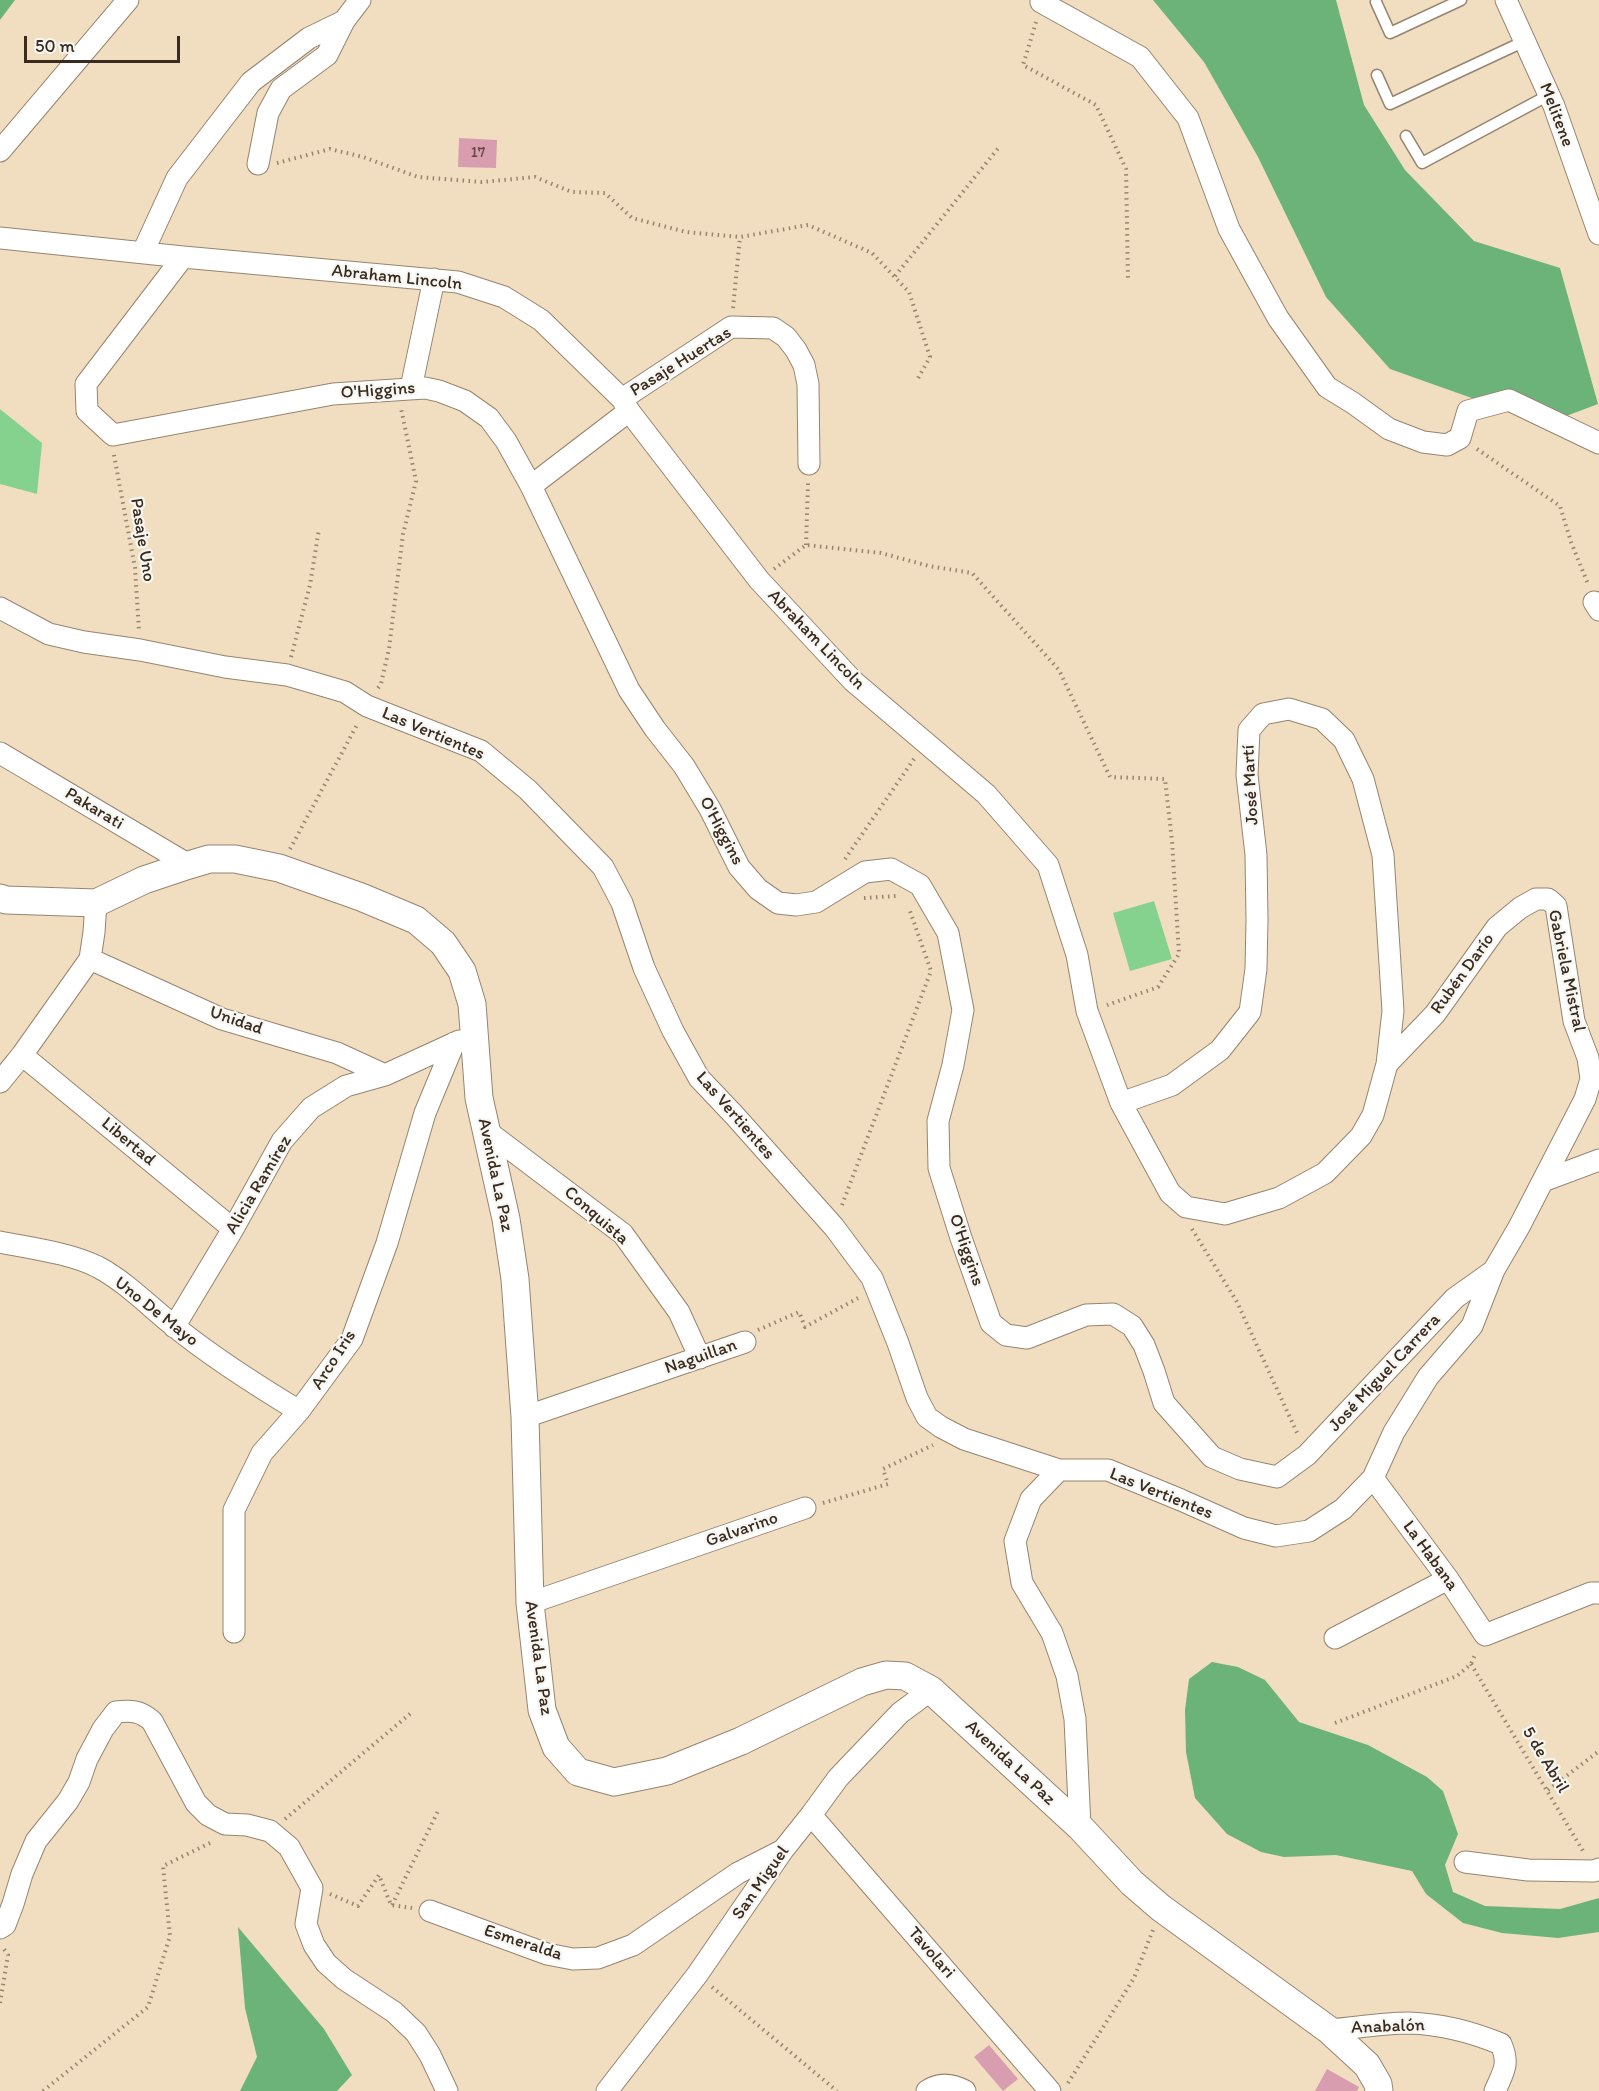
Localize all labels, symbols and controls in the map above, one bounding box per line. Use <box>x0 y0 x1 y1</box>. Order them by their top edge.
scale bar <box>27 24 183 62</box>
text: 50 m <box>35 35 75 57</box>
street label: Melitene <box>1534 80 1578 150</box>
house number: 17 <box>471 144 485 162</box>
street label: Abraham Lincoln <box>331 260 463 296</box>
street label: Pasaje Huertas <box>626 322 736 402</box>
street label: O'Higgins <box>340 378 416 404</box>
street label: Pasaje Uno <box>125 497 159 583</box>
street label: Abraham Lincoln <box>763 585 869 695</box>
street label: Las Vertientes <box>378 703 488 765</box>
street label: José Martí <box>1238 744 1264 826</box>
street label: Pakarati <box>61 783 127 835</box>
street label: O'Higgins <box>694 793 748 869</box>
street label: Gabriela Mistral <box>1543 908 1589 1034</box>
street label: Rubén Darío <box>1426 929 1500 1019</box>
street label: Unidad <box>206 1002 266 1040</box>
street label: Las Vertientes <box>691 1068 779 1164</box>
street label: Libertad <box>96 1113 160 1171</box>
street label: Avenida La Paz <box>472 1116 518 1234</box>
street label: Alicia Ramírez <box>221 1132 297 1238</box>
street label: Conquista <box>559 1182 633 1250</box>
street label: O'Higgins <box>944 1211 988 1289</box>
street label: Uno De Mayo <box>110 1272 202 1352</box>
street label: José Miguel Carrera <box>1325 1309 1445 1437</box>
street label: Arco Iris <box>307 1326 361 1394</box>
street label: Naguillan <box>662 1335 740 1379</box>
street label: Las Vertientes <box>1106 1463 1216 1525</box>
street label: Galvarino <box>703 1508 781 1552</box>
street label: La Habana <box>1397 1517 1463 1595</box>
street label: Avenida La Paz <box>519 1599 557 1717</box>
street label: Avenida La Paz <box>960 1716 1060 1810</box>
street label: 5 de Abril <box>1517 1723 1573 1797</box>
street label: San Miguel <box>728 1842 794 1924</box>
street label: Esmeralda <box>481 1920 565 1966</box>
street label: Tavolari <box>903 1923 959 1983</box>
street label: Anabalón <box>1351 2015 1425 2039</box>

